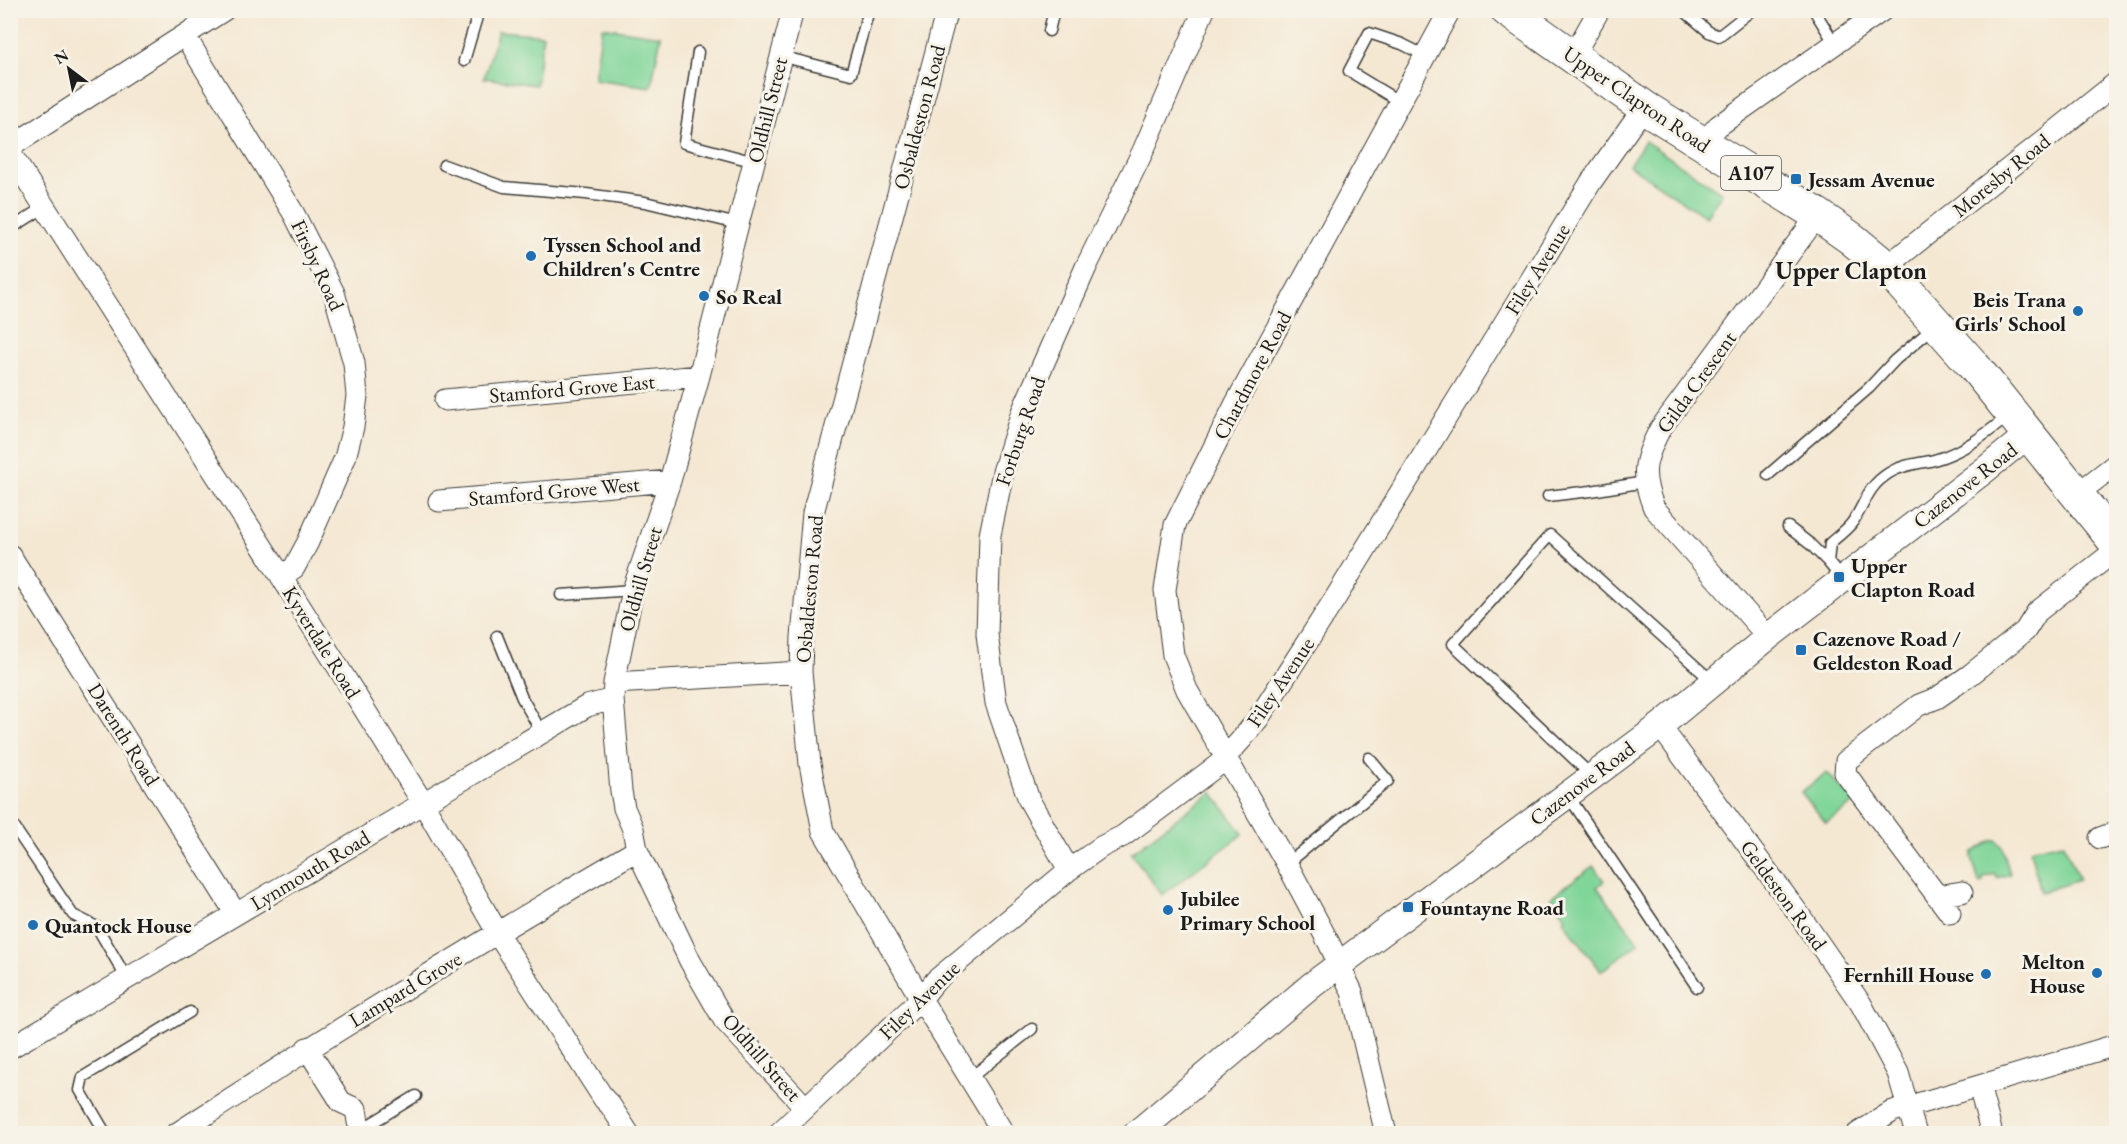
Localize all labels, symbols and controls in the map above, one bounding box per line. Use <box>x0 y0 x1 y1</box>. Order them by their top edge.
north arrow <box>39 39 99 99</box>
street label: Upper Clapton Road <box>1558 40 1716 159</box>
street label: Osbaldeston Road <box>887 41 951 192</box>
text: N <box>50 44 72 69</box>
street label: Oldhill Street <box>741 54 793 166</box>
street label: Moresby Road <box>1946 127 2056 223</box>
road number: A107 <box>1721 156 1781 190</box>
place label: Jessam Avenue <box>1806 166 1935 193</box>
marker: Jessam Avenue <box>1789 172 1803 186</box>
street label: Firsby Road <box>285 215 351 315</box>
street label: Filey Avenue <box>1498 218 1576 320</box>
place label: Tyssen School and Children's Centre <box>543 231 702 282</box>
marker: Tyssen School and Children's Centre <box>524 249 538 263</box>
district label: Upper Clapton <box>1775 255 1927 286</box>
place label: So Real <box>716 283 782 310</box>
place label: Beis Trana Girls' School <box>1955 286 2067 337</box>
marker: So Real <box>697 289 711 303</box>
marker: Beis Trana Girls' School <box>2071 304 2085 318</box>
street label: Chardmore Road <box>1207 306 1297 444</box>
street label: Gilda Crescent <box>1650 325 1742 438</box>
street label: Stamford Grove East <box>488 367 656 409</box>
street label: Forburg Road <box>989 372 1051 489</box>
street label: Cazenove Road <box>1907 436 2023 534</box>
street label: Stamford Grove West <box>467 470 641 512</box>
street label: Osbaldeston Road <box>789 514 829 664</box>
street label: Oldhill Street <box>612 523 668 635</box>
place label: Upper Clapton Road <box>1851 552 1975 603</box>
marker: Upper Clapton Road <box>1832 570 1846 584</box>
street label: Kyverdale Road <box>277 581 367 704</box>
place label: Cazenove Road / Geldeston Road <box>1813 625 1961 676</box>
street label: Filey Avenue <box>1240 632 1320 732</box>
marker: Cazenove Road / Geldeston Road <box>1794 643 1808 657</box>
street label: Darenth Road <box>82 678 166 791</box>
street label: Cazenove Road <box>1524 734 1640 831</box>
street label: Lynmouth Road <box>245 824 375 916</box>
street label: Geldeston Road <box>1735 834 1833 956</box>
place label: Jubilee Primary School <box>1178 885 1315 936</box>
place label: Fountayne Road <box>1420 894 1564 921</box>
marker: Fountayne Road <box>1401 900 1415 914</box>
marker: Jubilee Primary School <box>1161 903 1175 917</box>
place label: Quantock House <box>45 912 192 939</box>
marker: Quantock House <box>26 918 40 932</box>
street label: Lampard Grove <box>344 945 466 1033</box>
place label: Melton House <box>2021 948 2085 999</box>
street label: Filey Avenue <box>873 955 965 1045</box>
place label: Fernhill House <box>1844 961 1974 988</box>
marker: Melton House <box>2090 966 2104 980</box>
marker: Fernhill House <box>1979 967 1993 981</box>
street label: Oldhill Street <box>716 1007 808 1107</box>

